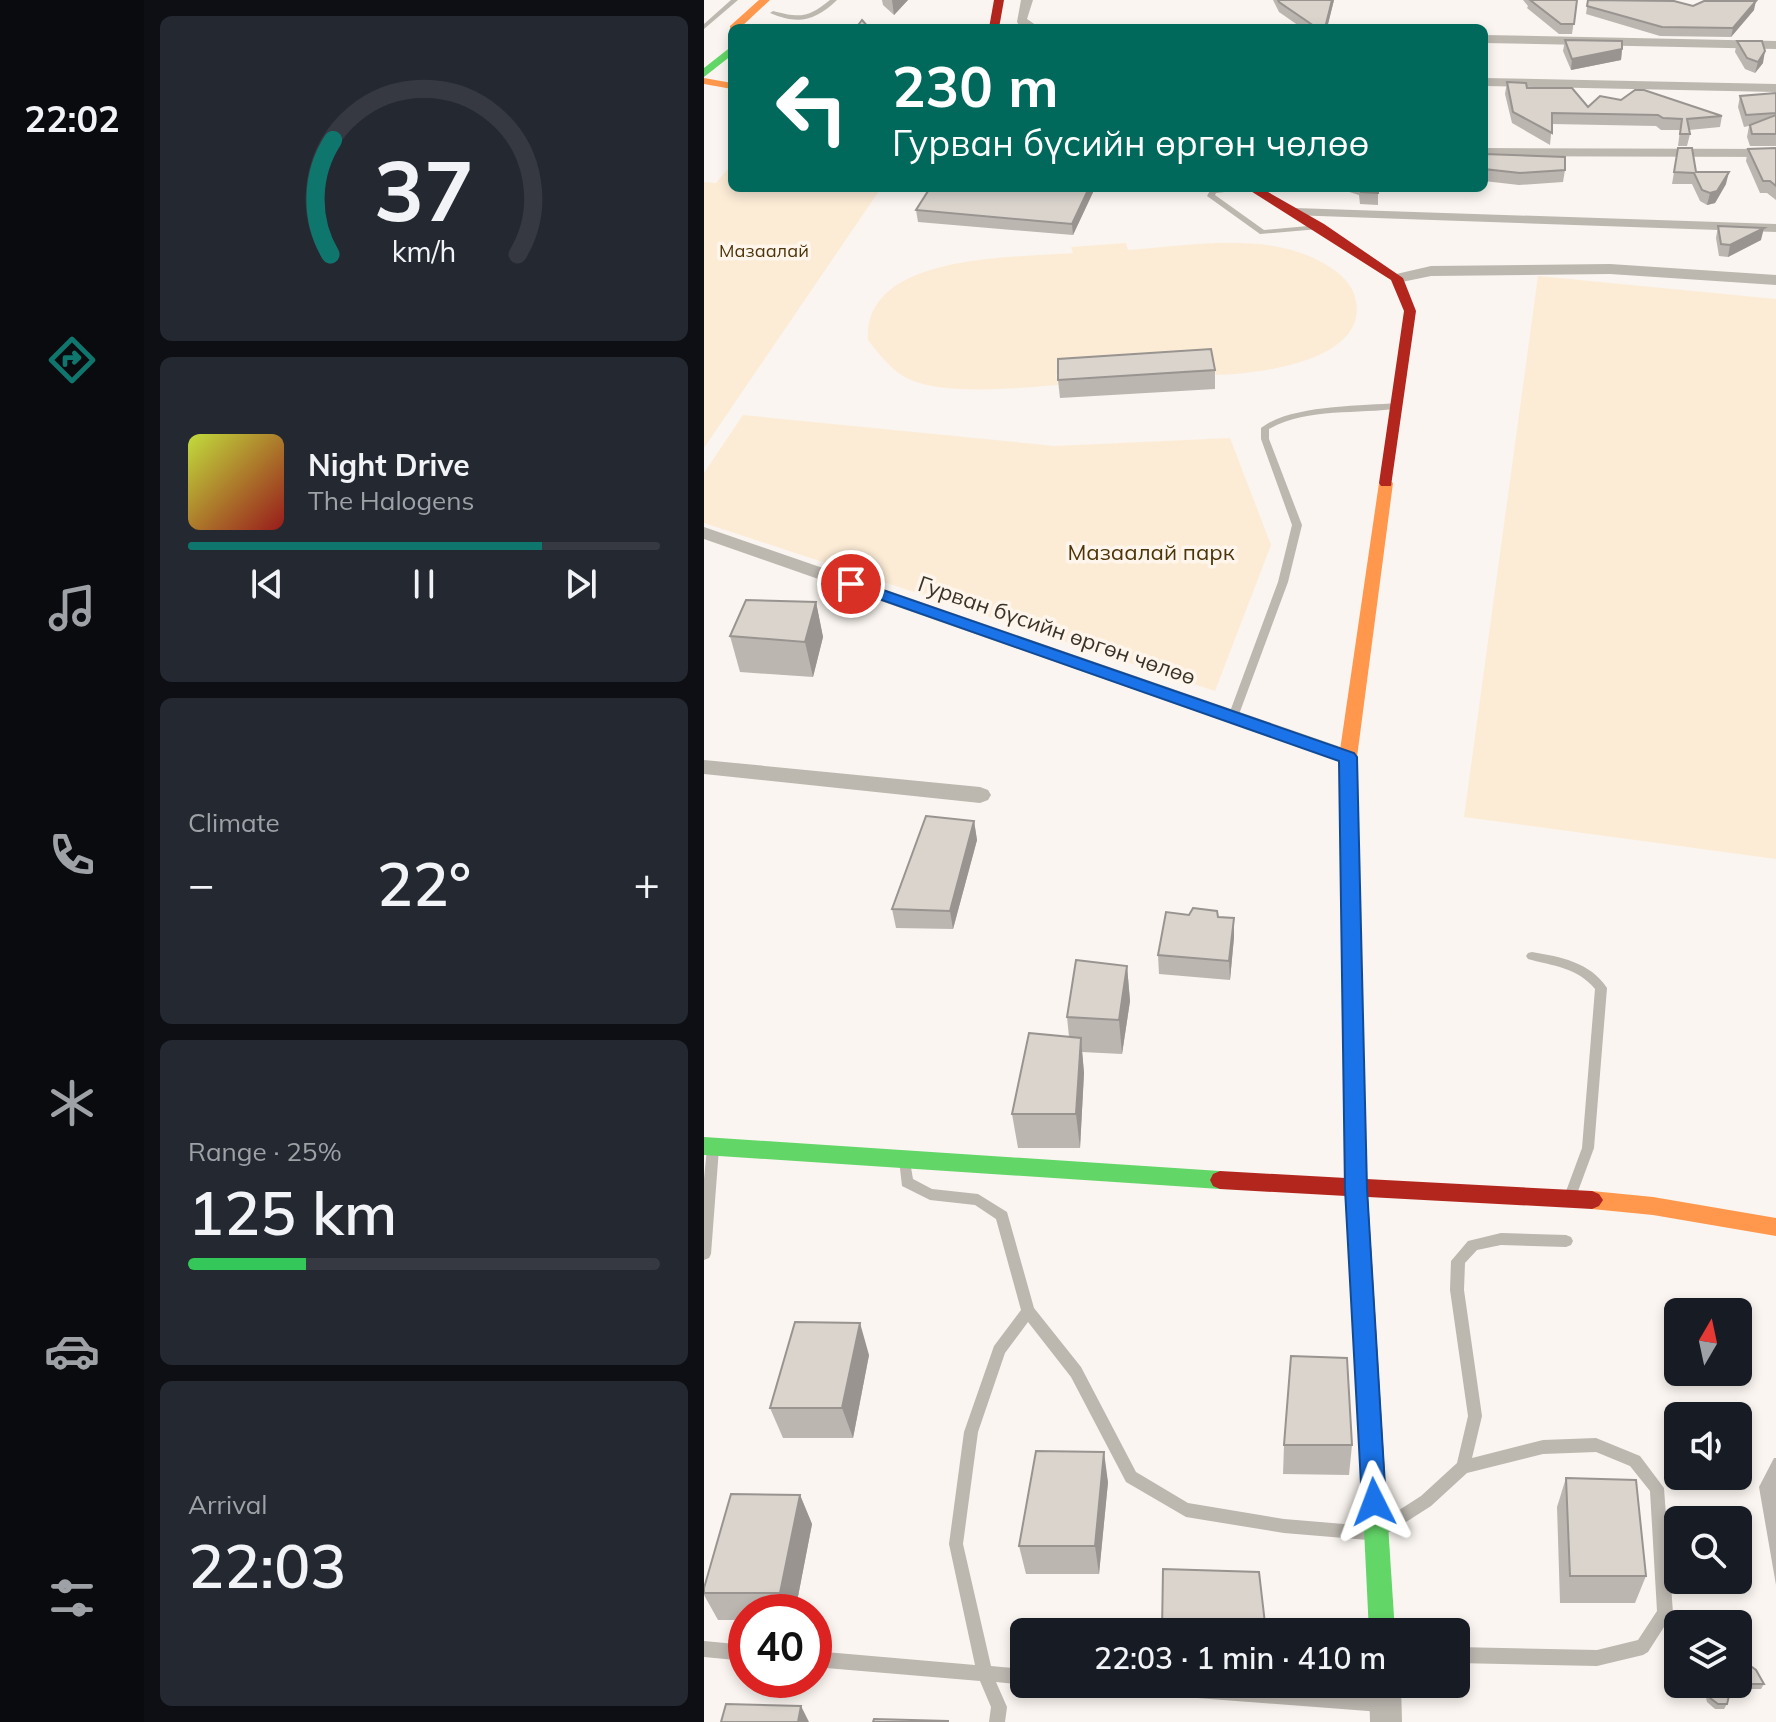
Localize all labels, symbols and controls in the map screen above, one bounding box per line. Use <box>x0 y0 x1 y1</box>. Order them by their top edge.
text: 230 m <box>892 51 1059 121</box>
icon: left <box>760 56 864 160</box>
text: 22:02 <box>24 96 120 141</box>
text: Гурван бүсийн өргөн чөлөө <box>892 120 1369 165</box>
text: 37 <box>374 136 474 241</box>
text: km/h <box>392 233 456 269</box>
park label: Мазаалай <box>719 239 809 262</box>
icon: directions <box>44 332 100 388</box>
text: Night Drive <box>308 446 470 484</box>
text: The Halogens <box>308 484 474 517</box>
park label: Мазаалай парк <box>1067 538 1235 566</box>
pin <box>817 550 885 618</box>
icon: previous <box>245 562 289 606</box>
icon: pause <box>402 562 446 606</box>
icon: next <box>559 562 603 606</box>
icon: arrive <box>829 562 873 606</box>
street label: Гурван бүсийн өргөн чөлөө <box>914 569 1200 691</box>
icon: music <box>44 580 100 636</box>
text: Climate <box>188 806 280 839</box>
icon: phone <box>44 827 100 883</box>
text: 22° <box>377 846 471 921</box>
text: − <box>188 856 214 911</box>
text: + <box>634 856 660 911</box>
icon: climate <box>44 1075 100 1131</box>
text: Range · 25% <box>188 1135 342 1168</box>
text: 125 km <box>188 1175 397 1250</box>
north arrow <box>1664 1298 1752 1386</box>
map controls <box>1664 1298 1752 1698</box>
icon: car <box>44 1323 100 1379</box>
button: sound <box>1664 1402 1752 1490</box>
position arrow <box>1332 1460 1416 1544</box>
text: Arrival <box>188 1488 268 1521</box>
button: search <box>1664 1506 1752 1594</box>
text: 22:03 <box>188 1528 346 1603</box>
icon: filters <box>44 1570 100 1626</box>
speed limit sign: 40 <box>728 1594 832 1698</box>
button: layers <box>1664 1610 1752 1698</box>
text: 22:03 · 1 min · 410 m <box>1094 1639 1386 1677</box>

